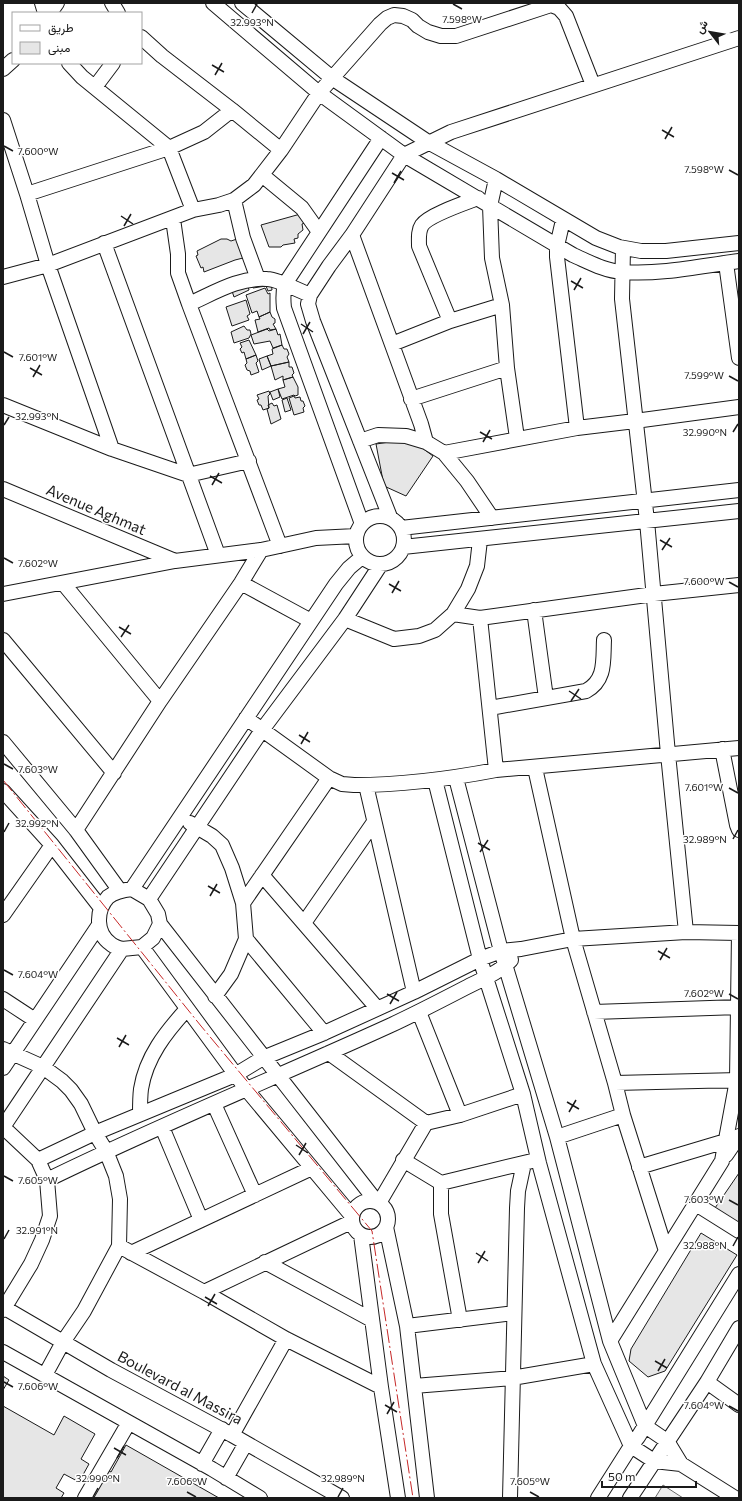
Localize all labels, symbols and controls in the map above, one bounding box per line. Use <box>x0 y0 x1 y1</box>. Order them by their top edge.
legend <box>12 12 142 64</box>
north arrow <box>690 12 730 52</box>
text: 7.598°W <box>442 13 482 25</box>
text: 32.993°N <box>230 16 274 28</box>
text: ش <box>692 18 711 36</box>
text: طريق <box>48 20 74 36</box>
text: مبنى <box>48 40 70 56</box>
text: 7.600°W <box>18 145 58 157</box>
text: 7.598°W <box>684 163 724 175</box>
text: 7.601°W <box>19 351 57 363</box>
text: 7.599°W <box>684 369 724 381</box>
text: 32.993°N <box>15 410 59 422</box>
text: 32.990°N <box>683 426 727 438</box>
street label: Avenue Aghmat <box>44 480 149 538</box>
text: 7.602°W <box>18 557 58 569</box>
text: 7.600°W <box>684 575 724 587</box>
text: 7.603°W <box>18 763 58 775</box>
text: 7.601°W <box>685 781 723 793</box>
text: 32.992°N <box>15 817 59 829</box>
text: 32.989°N <box>683 833 727 845</box>
text: 7.604°W <box>18 968 58 980</box>
text: 7.602°W <box>684 987 724 999</box>
text: 7.605°W <box>18 1174 58 1186</box>
text: 7.603°W <box>684 1193 724 1205</box>
text: 32.991°N <box>16 1224 58 1236</box>
text: 32.988°N <box>683 1239 727 1251</box>
street label: Boulevard al Massira <box>115 1347 246 1428</box>
text: 7.606°W <box>18 1380 58 1392</box>
text: 7.604°W <box>684 1399 724 1411</box>
scale bar <box>602 1463 696 1489</box>
text: 50 m <box>608 1469 636 1483</box>
text: 32.990°N <box>76 1472 120 1484</box>
text: 32.989°N <box>321 1472 365 1484</box>
text: 7.606°W <box>167 1475 207 1487</box>
text: 7.605°W <box>510 1475 550 1487</box>

